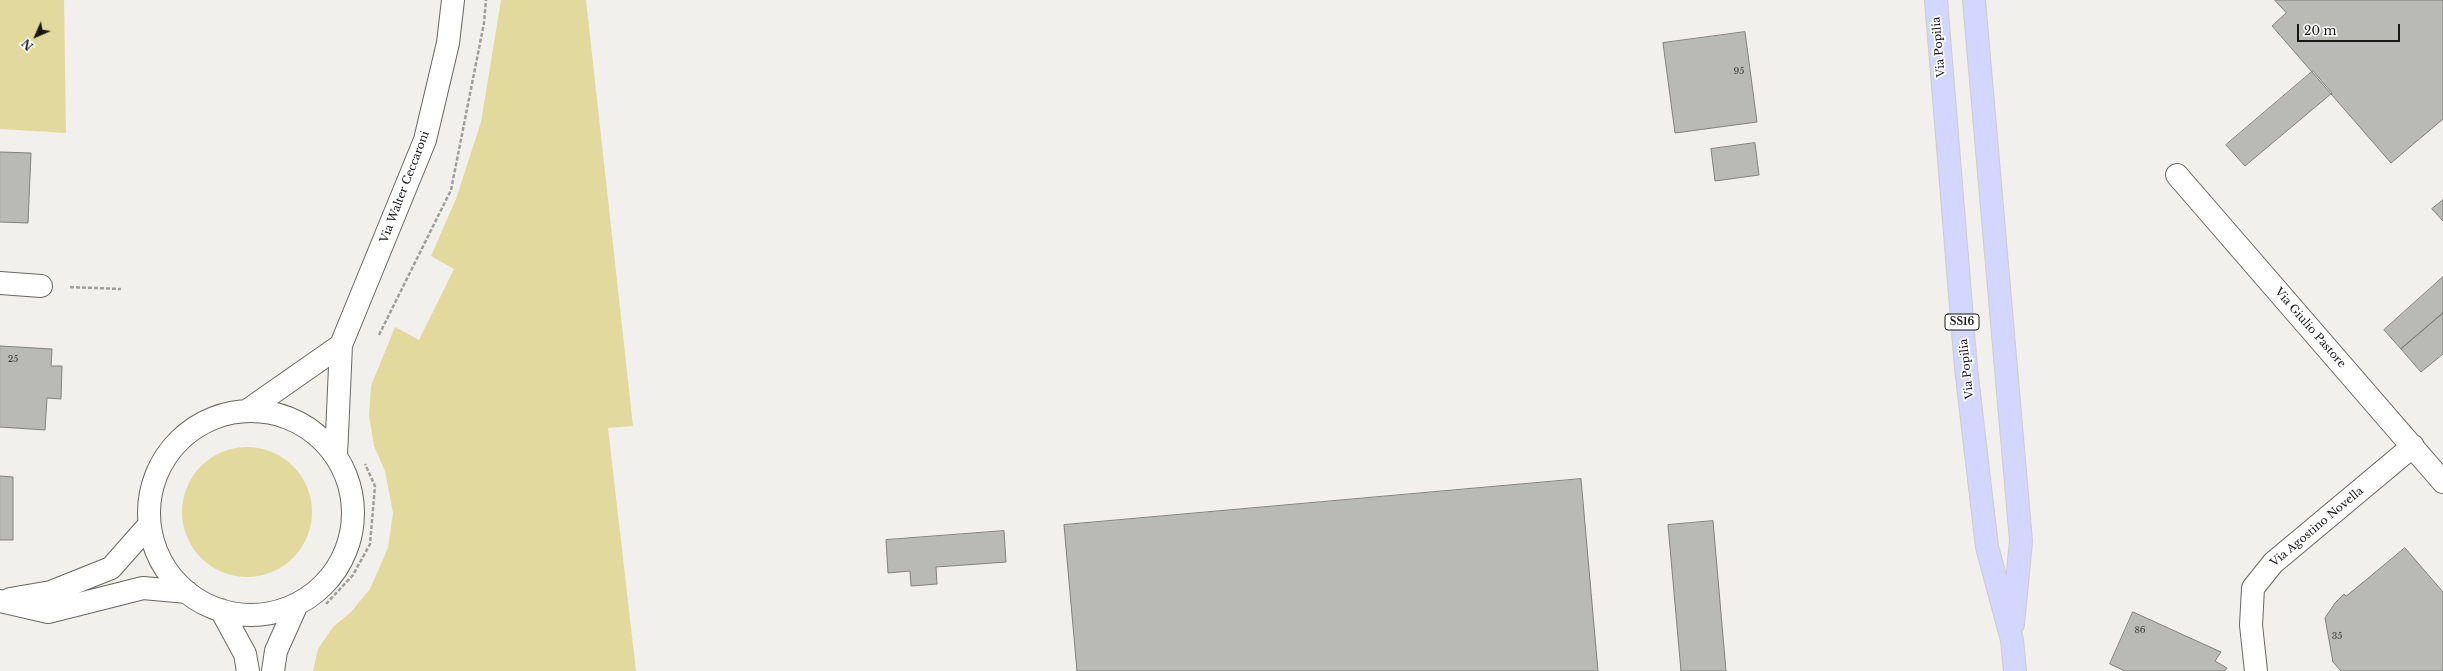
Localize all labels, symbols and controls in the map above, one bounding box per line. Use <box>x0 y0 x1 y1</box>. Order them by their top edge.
north arrow <box>16 16 56 56</box>
street label: Via Popilia <box>1930 16 1948 78</box>
scale bar <box>2299 16 2402 42</box>
text: 20 m <box>2304 23 2336 38</box>
text: N <box>19 36 36 53</box>
house number: 95 <box>1734 66 1744 76</box>
street label: Via Walter Ceccaroni <box>378 129 432 245</box>
street label: Via Giulio Pastore <box>2272 285 2348 371</box>
road number: SS16 <box>1945 314 1979 330</box>
street label: Via Popilia <box>1957 338 1977 400</box>
house number: 25 <box>8 354 18 364</box>
street label: Via Agostino Novella <box>2268 484 2366 570</box>
house number: 86 <box>2134 625 2146 635</box>
house number: 35 <box>2332 631 2342 641</box>

